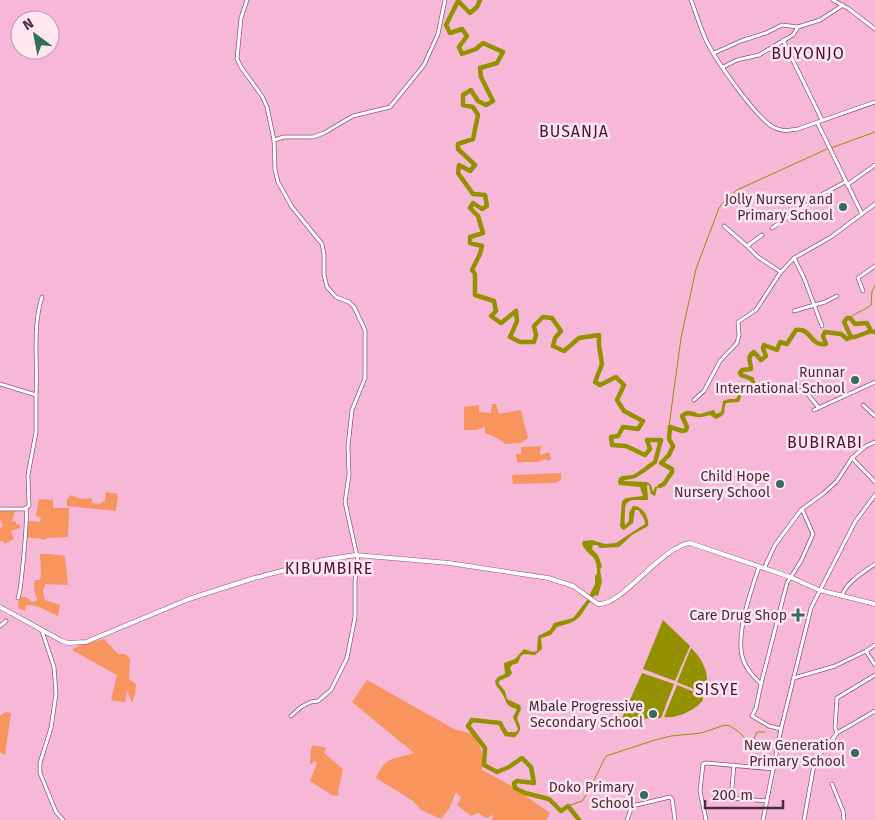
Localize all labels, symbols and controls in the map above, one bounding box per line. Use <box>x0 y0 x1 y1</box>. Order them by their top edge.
north arrow <box>10 10 60 60</box>
text: N <box>20 15 37 34</box>
district label: BUYONJO <box>771 44 845 63</box>
district label: BUSANJA <box>539 122 609 141</box>
place label: Jolly Nursery and Primary School <box>725 191 833 224</box>
marker: Jolly Nursery and Primary School <box>837 201 849 213</box>
place label: Runnar International School <box>715 364 846 397</box>
marker: Runnar International School <box>849 374 861 386</box>
district label: BUBIRABI <box>787 433 863 452</box>
place label: Child Hope Nursery School <box>674 468 770 501</box>
marker: Child Hope Nursery School <box>774 478 786 490</box>
district label: KIBUMBIRE <box>285 559 373 578</box>
place label: Care Drug Shop <box>689 607 787 624</box>
marker: Care Drug Shop <box>791 608 805 622</box>
district label: SISYE <box>695 680 739 699</box>
place label: Mbale Progressive Secondary School <box>529 698 643 731</box>
marker: Mbale Progressive Secondary School <box>647 708 659 720</box>
place label: New Generation Primary School <box>744 737 845 770</box>
marker: New Generation Primary School <box>849 747 861 759</box>
scale bar <box>705 778 782 810</box>
place label: Doko Primary School <box>549 779 634 812</box>
text: 200 m <box>712 786 753 804</box>
marker: Doko Primary School <box>638 789 650 801</box>

